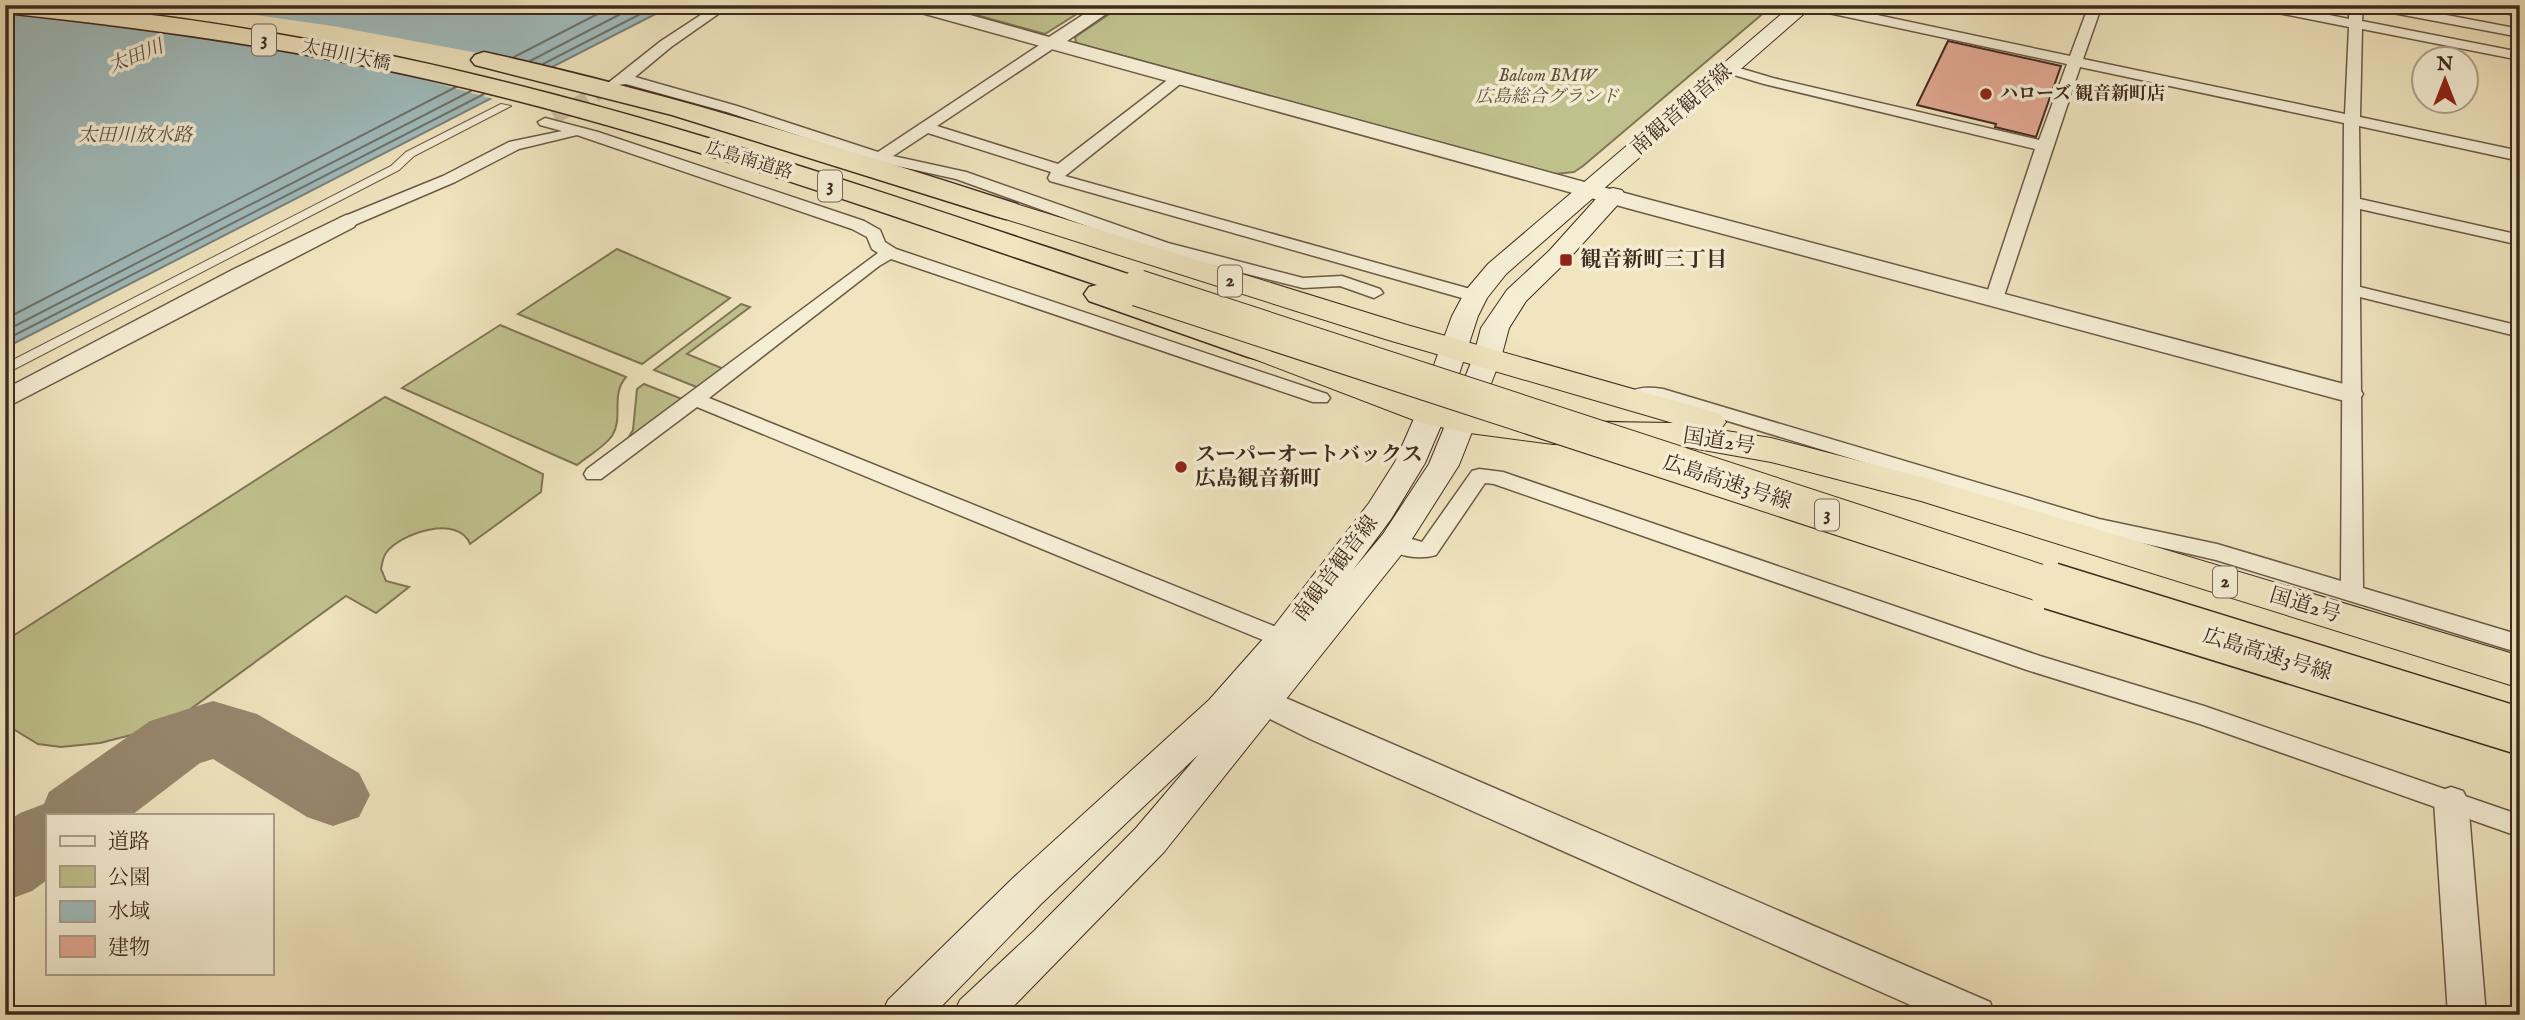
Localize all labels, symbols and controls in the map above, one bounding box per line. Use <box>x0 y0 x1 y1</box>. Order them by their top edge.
road number: 3 <box>252 24 276 56</box>
water label: 太田川 <box>105 34 169 79</box>
street label: 太田川大橋 <box>300 35 392 77</box>
north arrow <box>2410 46 2480 116</box>
text: N <box>2436 53 2454 77</box>
street label: 南観音観音線 <box>1626 58 1738 162</box>
park label: Balcom BMW 広島総合グランド <box>1475 65 1620 109</box>
place label: ハローズ 観音新町店 <box>2000 83 2165 106</box>
marker: ハローズ 観音新町店 <box>1978 86 1994 102</box>
water label: 太田川放水路 <box>78 124 194 148</box>
street label: 広島南道路 <box>703 137 795 185</box>
road number: 3 <box>818 170 842 202</box>
place label: 観音新町三丁目 <box>1580 247 1727 274</box>
marker: 観音新町三丁目 <box>1558 252 1574 268</box>
road number: 2 <box>1218 266 1242 296</box>
street label: 国道2号 <box>1681 423 1757 461</box>
place label: スーパーオートバックス 広島観音新町 <box>1195 442 1423 493</box>
street label: 広島高速3号線 <box>1659 449 1795 517</box>
marker: スーパーオートバックス 広島観音新町 <box>1173 459 1189 475</box>
road number: 3 <box>1815 500 1839 530</box>
street label: 南観音観音線 <box>1287 511 1385 627</box>
road number: 2 <box>2213 566 2237 597</box>
street label: 国道2号 <box>2266 582 2344 630</box>
street label: 広島高速3号線 <box>2199 623 2335 687</box>
legend <box>46 814 273 974</box>
text: 道路 <box>108 829 150 856</box>
text: 公園 <box>108 865 150 892</box>
text: 水域 <box>108 899 150 926</box>
text: 建物 <box>108 935 150 962</box>

